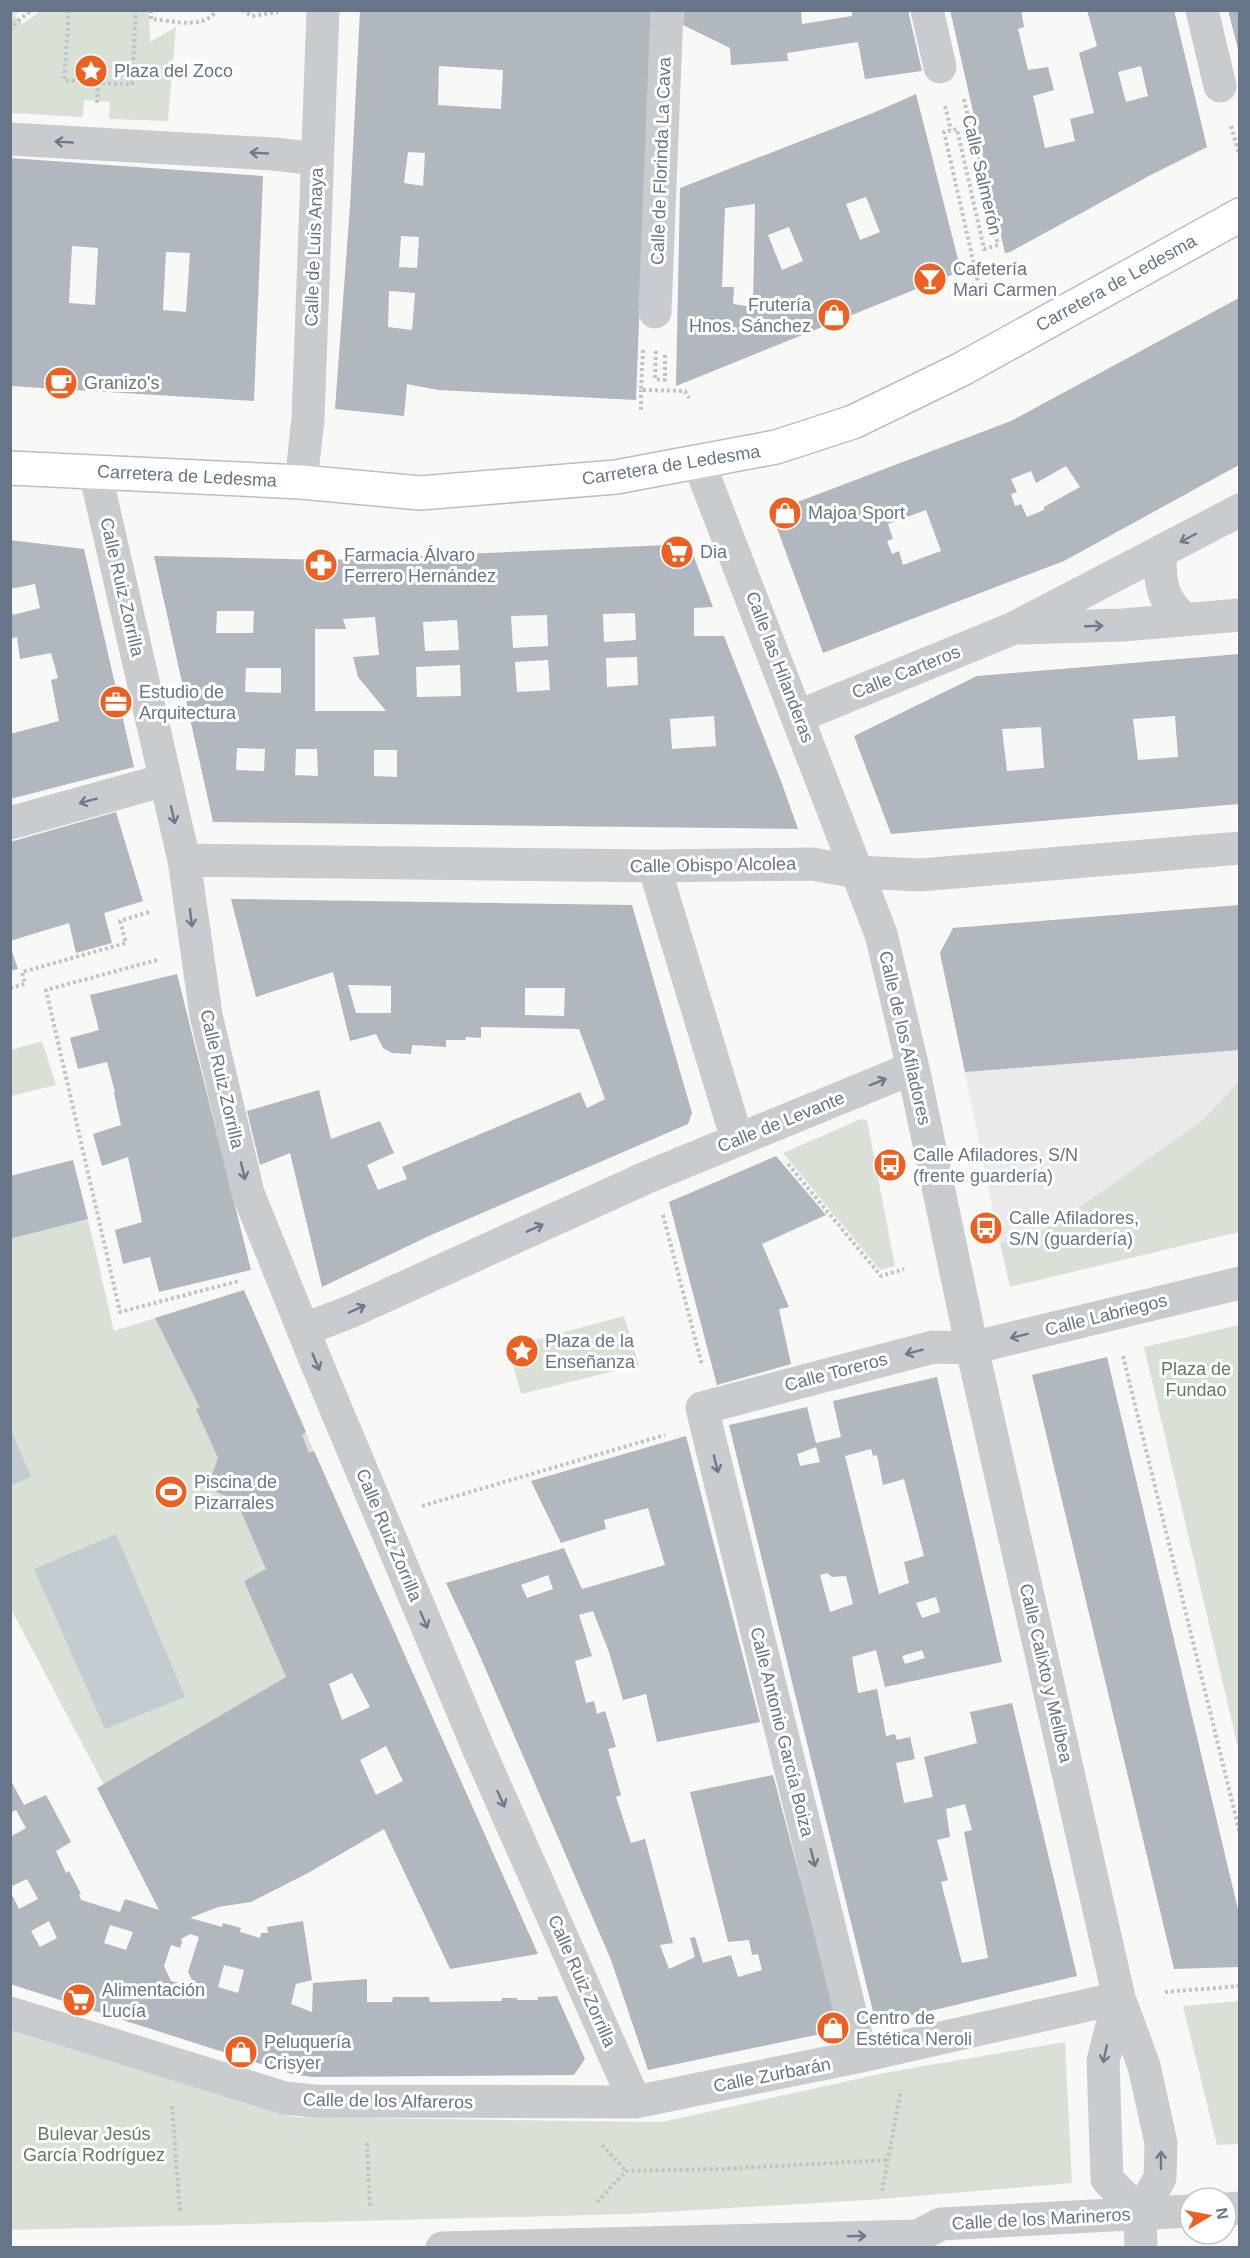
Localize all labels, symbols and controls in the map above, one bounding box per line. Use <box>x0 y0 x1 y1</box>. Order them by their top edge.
place icon: Plaza del Zoco <box>73 53 109 89</box>
street label: Calle de Florinda La Cava <box>647 56 675 265</box>
place label: Plaza del Zoco <box>114 61 233 81</box>
street label: Calle Salmerón <box>958 113 1006 237</box>
one-way arrow <box>55 136 75 147</box>
one-way arrow <box>250 147 270 158</box>
street label: Calle de Luis Anaya <box>301 166 327 327</box>
street label: Carretera de Ledesma <box>1032 230 1200 335</box>
place label: Cafetería Mari Carmen <box>953 259 1057 300</box>
bar icon: Cafetería Mari Carmen <box>912 261 948 297</box>
place label: Frutería Hnos. Sánchez <box>689 295 812 336</box>
shop icon: Frutería Hnos. Sánchez <box>816 297 852 333</box>
cafe icon: Granizo's <box>43 365 79 401</box>
place label: Granizo's <box>84 373 159 393</box>
street label: Carretera de Ledesma <box>580 441 762 489</box>
street label: Carretera de Ledesma <box>97 461 278 491</box>
shop icon: Majoa Sport <box>767 495 803 531</box>
place label: Majoa Sport <box>808 503 905 523</box>
street label: Calle Ruiz Zorrilla <box>96 516 148 659</box>
one-way arrow <box>1180 532 1197 544</box>
supermarket icon: Dia <box>659 534 695 570</box>
place label: Dia <box>700 542 728 562</box>
place label: Farmacia Álvaro Ferrero Hernández <box>344 545 496 586</box>
pharmacy icon: Farmacia Álvaro Ferrero Hernández <box>303 547 339 583</box>
street label: Calle las Hilanderas <box>742 589 818 745</box>
one-way arrow <box>1083 620 1103 631</box>
street label: Calle Carteros <box>849 641 963 703</box>
place label: Estudio de Arquitectura <box>139 682 237 723</box>
office icon: Estudio de Arquitectura <box>98 684 134 720</box>
one-way arrow <box>79 796 98 808</box>
one-way arrow <box>168 805 180 824</box>
street label: Calle Obispo Alcolea <box>630 854 797 876</box>
one-way arrow <box>186 908 197 927</box>
street label: Calle de los Afiladores <box>875 949 935 1127</box>
street label: Calle Ruiz Zorrilla <box>196 1008 248 1151</box>
one-way arrow <box>869 1076 887 1087</box>
street label: Calle de Levante <box>715 1087 847 1157</box>
place label: Calle Afiladores, S/N (frente guardería) <box>913 1145 1078 1186</box>
bus stop icon: Calle Afiladores, S/N (frente guardería) <box>872 1147 908 1183</box>
one-way arrow <box>238 1160 249 1180</box>
place label: Calle Afiladores, S/N (guardería) <box>1009 1208 1139 1249</box>
bus stop icon: Calle Afiladores, S/N (guardería) <box>968 1210 1004 1246</box>
one-way arrow <box>526 1222 544 1234</box>
street label: Calle Labriegos <box>1043 1290 1169 1340</box>
one-way arrow <box>348 1302 366 1314</box>
place label: Plaza de la Enseñanza <box>545 1331 636 1372</box>
one-way arrow <box>1010 1331 1029 1343</box>
place icon: Plaza de la Enseñanza <box>504 1333 540 1369</box>
one-way arrow <box>905 1346 924 1358</box>
street label: Calle Toreros <box>782 1349 890 1395</box>
one-way arrow <box>311 1353 322 1371</box>
park label: Plaza de Fundao <box>1161 1359 1231 1400</box>
one-way arrow <box>710 1455 722 1474</box>
street label: Calle Ruiz Zorrilla <box>352 1466 426 1605</box>
place label: Piscina de Pizarrales <box>194 1472 277 1513</box>
sports icon: Piscina de Pizarrales <box>153 1474 189 1510</box>
street label: Calle Calixto y Melibea <box>1016 1582 1077 1765</box>
one-way arrow <box>419 1610 431 1628</box>
street label: Calle Antonio García Boiza <box>746 1625 818 1840</box>
one-way arrow <box>496 1789 507 1807</box>
one-way arrow <box>807 1848 819 1867</box>
street label: Calle Ruiz Zorrilla <box>544 1912 620 2051</box>
place label: Alimentación Lucía <box>102 1980 205 2021</box>
supermarket icon: Alimentación Lucía <box>61 1982 97 2018</box>
place label: Centro de Estética Neroli <box>856 2008 972 2049</box>
shop icon: Centro de Estética Neroli <box>815 2010 851 2046</box>
place label: Peluquería Crisyer <box>264 2032 352 2073</box>
shop icon: Peluquería Crisyer <box>223 2034 259 2070</box>
one-way arrow <box>1099 2044 1110 2064</box>
street label: Calle Zurbarán <box>712 2054 832 2096</box>
street label: Calle de los Alfareros <box>303 2090 473 2112</box>
park label: Bulevar Jesús García Rodríguez <box>23 2124 165 2165</box>
one-way arrow <box>1155 2150 1167 2170</box>
north arrow <box>1178 2186 1238 2246</box>
street label: Calle de los Marineros <box>951 2204 1131 2234</box>
text: N <box>1213 2206 1232 2221</box>
one-way arrow <box>846 2231 866 2242</box>

